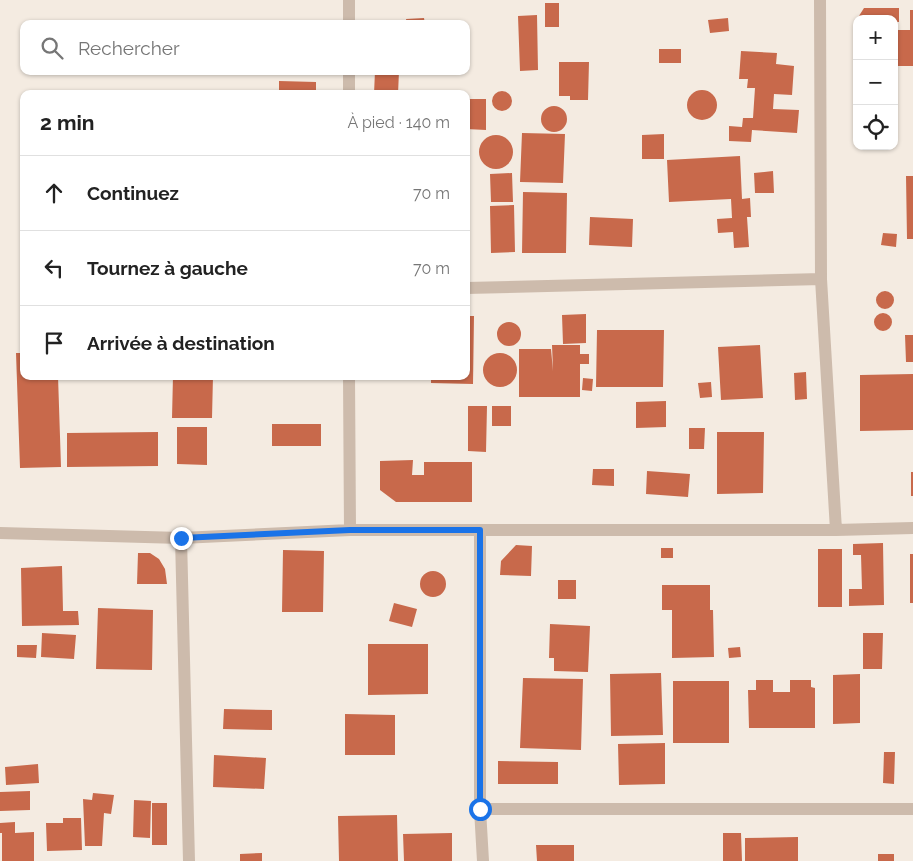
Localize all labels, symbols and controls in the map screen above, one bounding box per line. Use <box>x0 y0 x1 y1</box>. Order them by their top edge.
map controls <box>853 15 898 150</box>
button: + <box>853 15 898 60</box>
search box <box>20 20 470 75</box>
icon: search <box>38 34 66 62</box>
text: Rechercher <box>78 37 180 59</box>
button: − <box>853 60 898 105</box>
button: locate <box>853 105 898 150</box>
text: 2 min <box>40 110 94 135</box>
text: À pied · 140 m <box>348 113 450 132</box>
icon: ahead <box>40 179 68 207</box>
text: Continuez <box>87 182 179 204</box>
text: 70 m <box>413 184 450 203</box>
icon: left <box>40 254 68 282</box>
text: Tournez à gauche <box>87 257 248 279</box>
text: 70 m <box>413 259 450 278</box>
icon: arrive <box>40 329 68 357</box>
text: Arrivée à destination <box>87 332 275 354</box>
route end <box>170 527 193 550</box>
route start <box>469 798 492 821</box>

